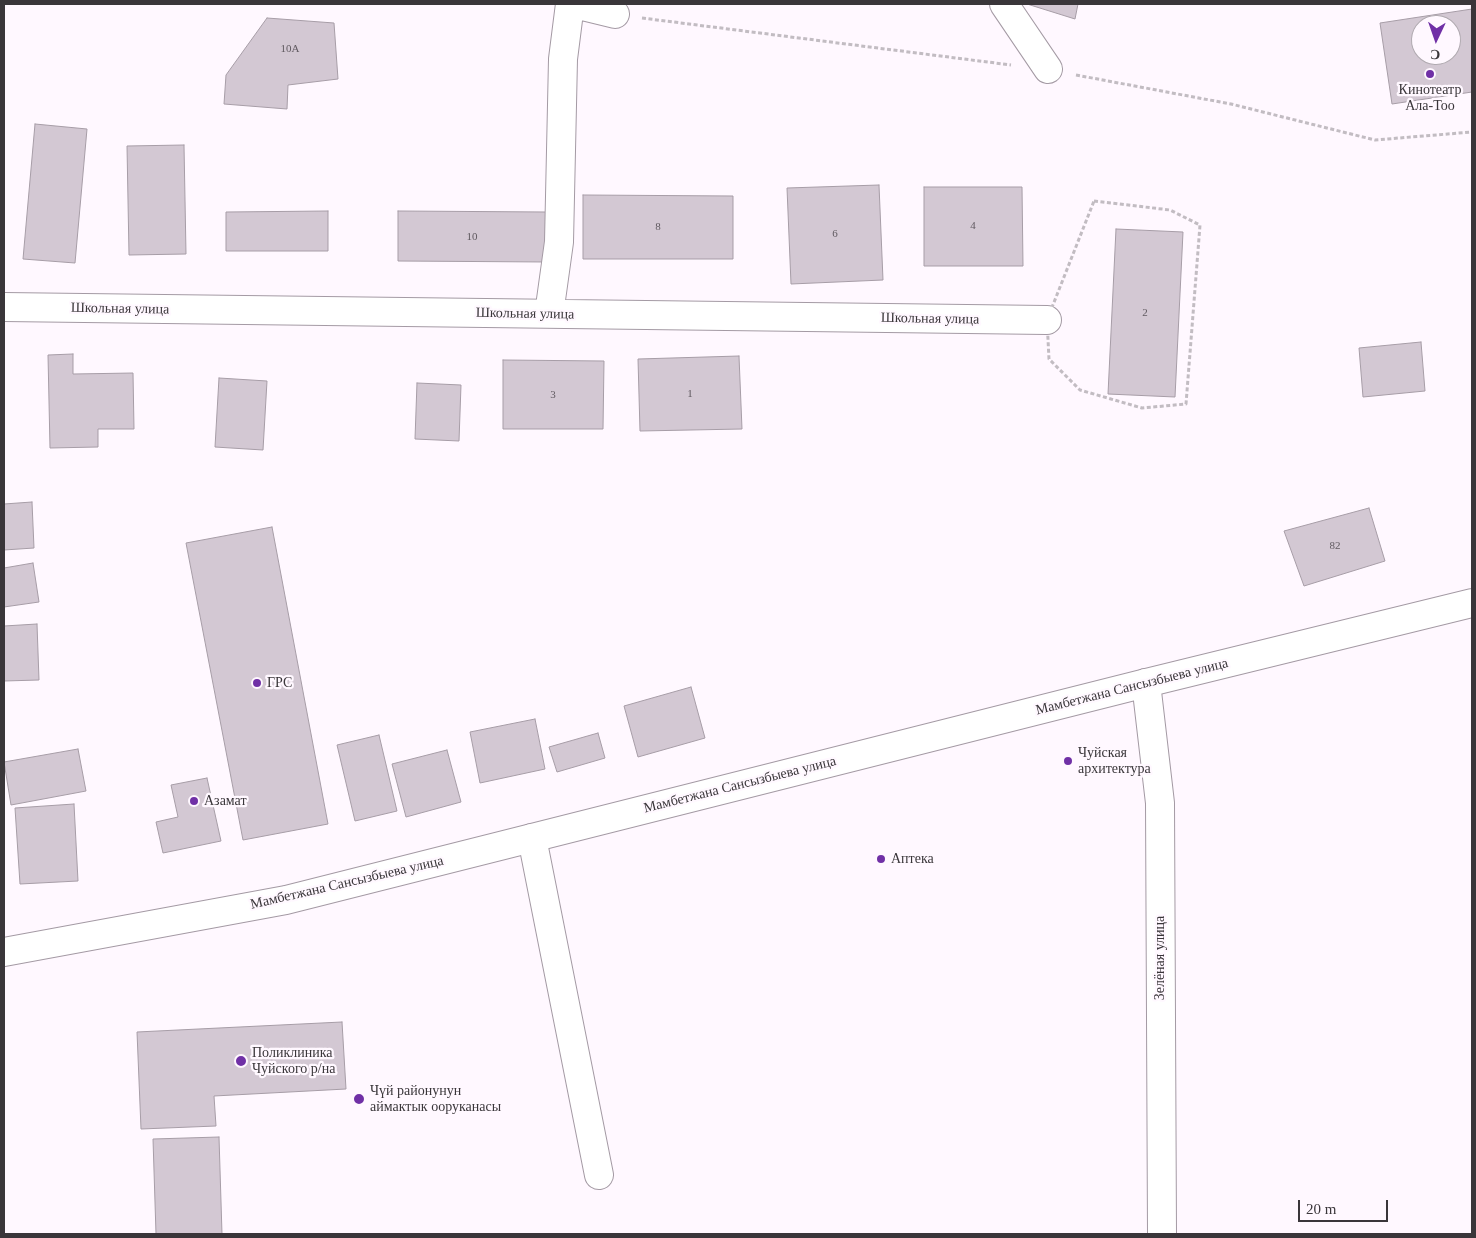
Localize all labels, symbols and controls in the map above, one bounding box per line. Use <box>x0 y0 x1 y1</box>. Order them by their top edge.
north arrow <box>1411 15 1461 65</box>
house number: 10А <box>281 42 299 56</box>
text: С <box>1430 47 1441 62</box>
marker: Кинотеатр Ала-Тоо <box>1424 68 1436 80</box>
place label: Кинотеатр Ала-Тоо <box>1399 82 1461 114</box>
house number: 4 <box>970 219 976 233</box>
house number: 8 <box>655 220 661 234</box>
house number: 6 <box>832 227 838 241</box>
house number: 10 <box>467 230 478 244</box>
street label: Школьная улица <box>71 300 169 318</box>
street label: Школьная улица <box>476 305 574 323</box>
house number: 2 <box>1142 306 1148 320</box>
street label: Школьная улица <box>881 310 979 328</box>
house number: 1 <box>687 387 693 401</box>
house number: 3 <box>550 388 556 402</box>
house number: 82 <box>1330 539 1340 553</box>
street label: Мамбетжана Сансызбыева улица <box>1034 655 1230 719</box>
place label: ГРС <box>267 675 292 691</box>
marker: ГРС <box>251 677 263 689</box>
place label: Чуйская архитектура <box>1078 745 1151 778</box>
street label: Мамбетжана Сансызбыева улица <box>642 753 838 817</box>
marker: Чуйская архитектура <box>1062 755 1074 767</box>
place label: Азамат <box>204 793 247 809</box>
marker: Азамат <box>188 795 200 807</box>
place label: Аптека <box>891 851 934 867</box>
street label: Мамбетжана Сансызбыева улица <box>249 853 445 913</box>
marker: Аптека <box>875 853 887 865</box>
street label: Зелёная улица <box>1152 916 1168 1000</box>
place label: Поликлиника Чуйского р/на <box>252 1045 335 1078</box>
marker: Поликлиника Чуйского р/на <box>234 1054 248 1068</box>
place label: Чүй районунун аймактык ооруканасы <box>370 1083 501 1116</box>
marker: Чүй районунун аймактык ооруканасы <box>352 1092 366 1106</box>
scale bar <box>1301 1190 1391 1222</box>
text: 20 m <box>1306 1201 1336 1217</box>

